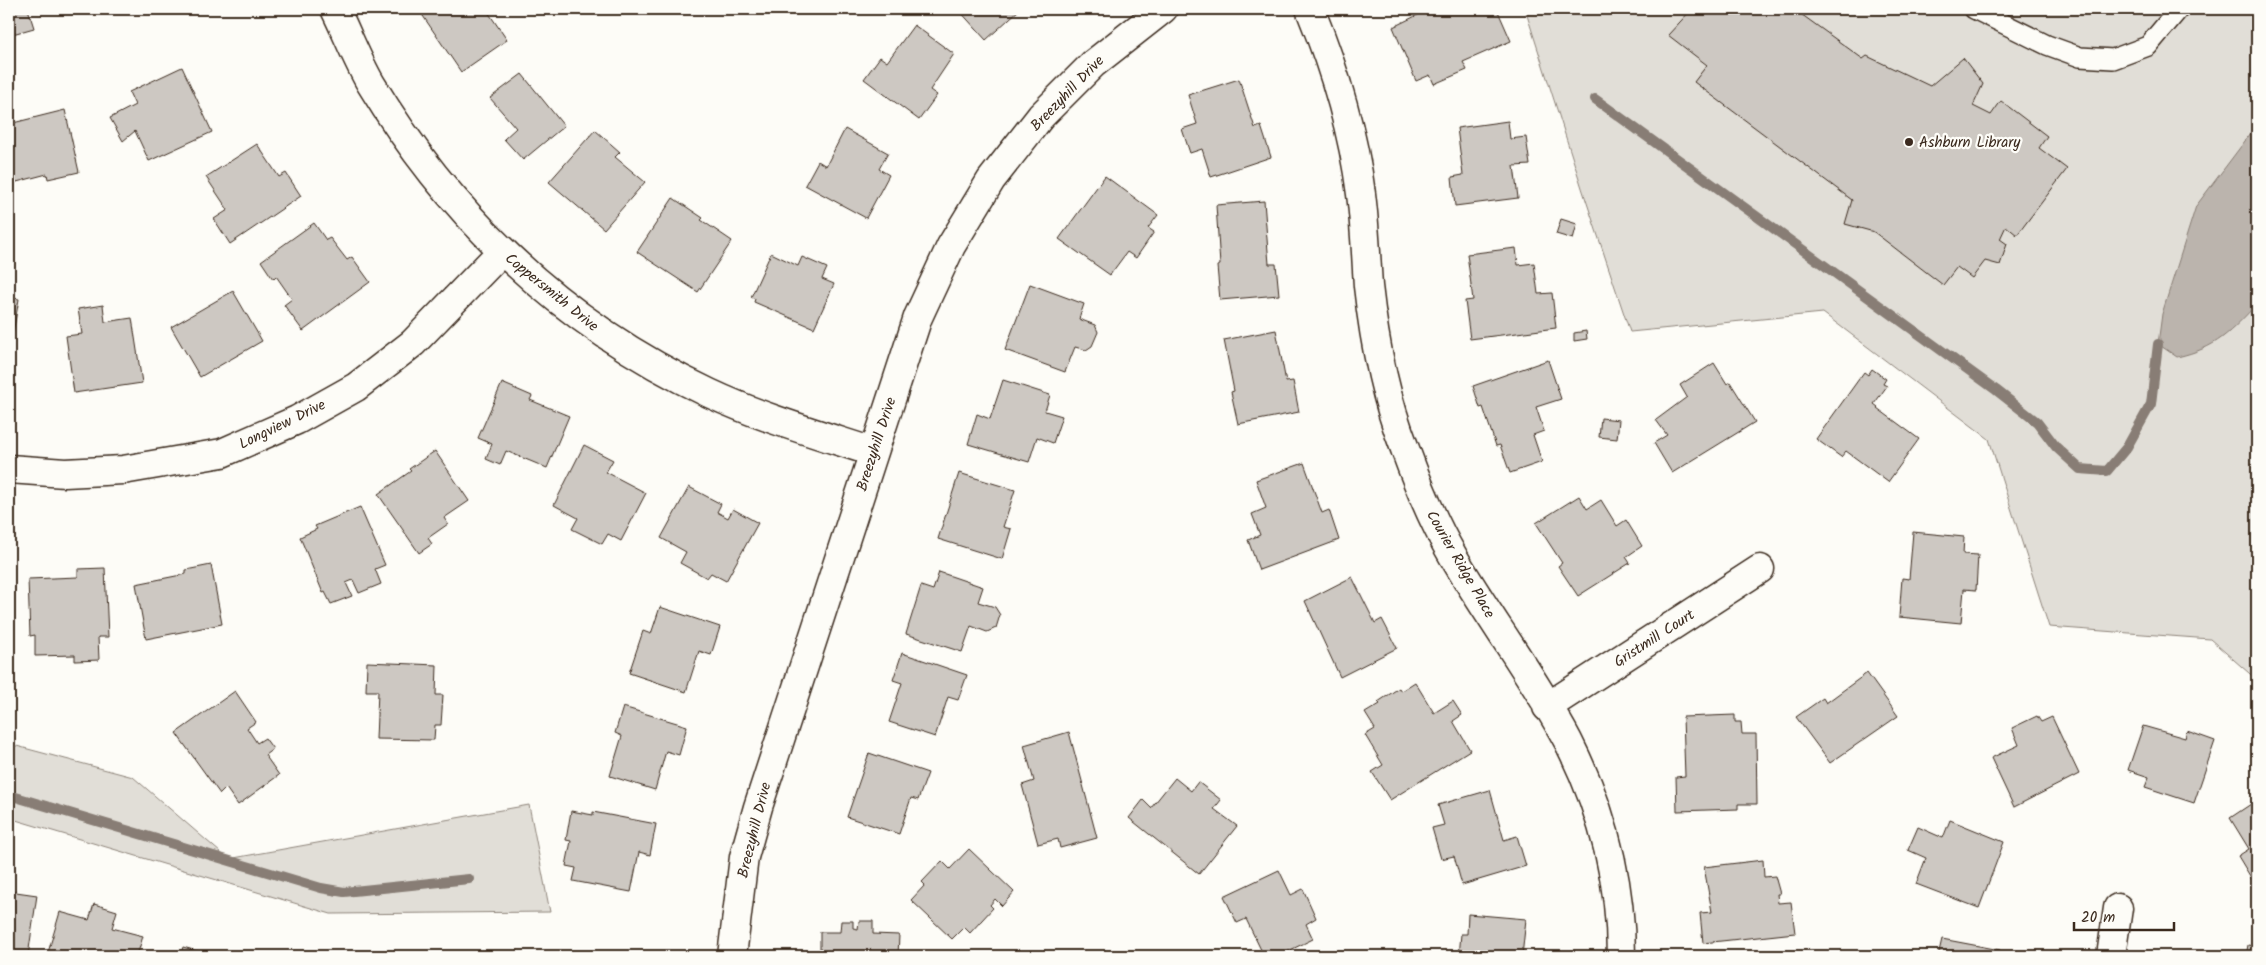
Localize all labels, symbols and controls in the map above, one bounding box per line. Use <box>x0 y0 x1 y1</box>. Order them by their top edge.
street label: Breezyhill Drive <box>1025 50 1111 137</box>
place label: Ashburn Library <box>1919 131 2021 155</box>
marker: Ashburn Library <box>1903 136 1915 148</box>
street label: Coppersmith Drive <box>499 247 604 338</box>
street label: Longview Drive <box>235 393 330 456</box>
street label: Breezyhill Drive <box>850 394 904 495</box>
street label: Courier Ridge Place <box>1419 506 1501 623</box>
street label: Gristmill Court <box>1609 603 1700 674</box>
street label: Breezyhill Drive <box>731 780 779 881</box>
scale bar <box>2074 900 2174 932</box>
text: 20 m <box>2081 906 2115 930</box>

